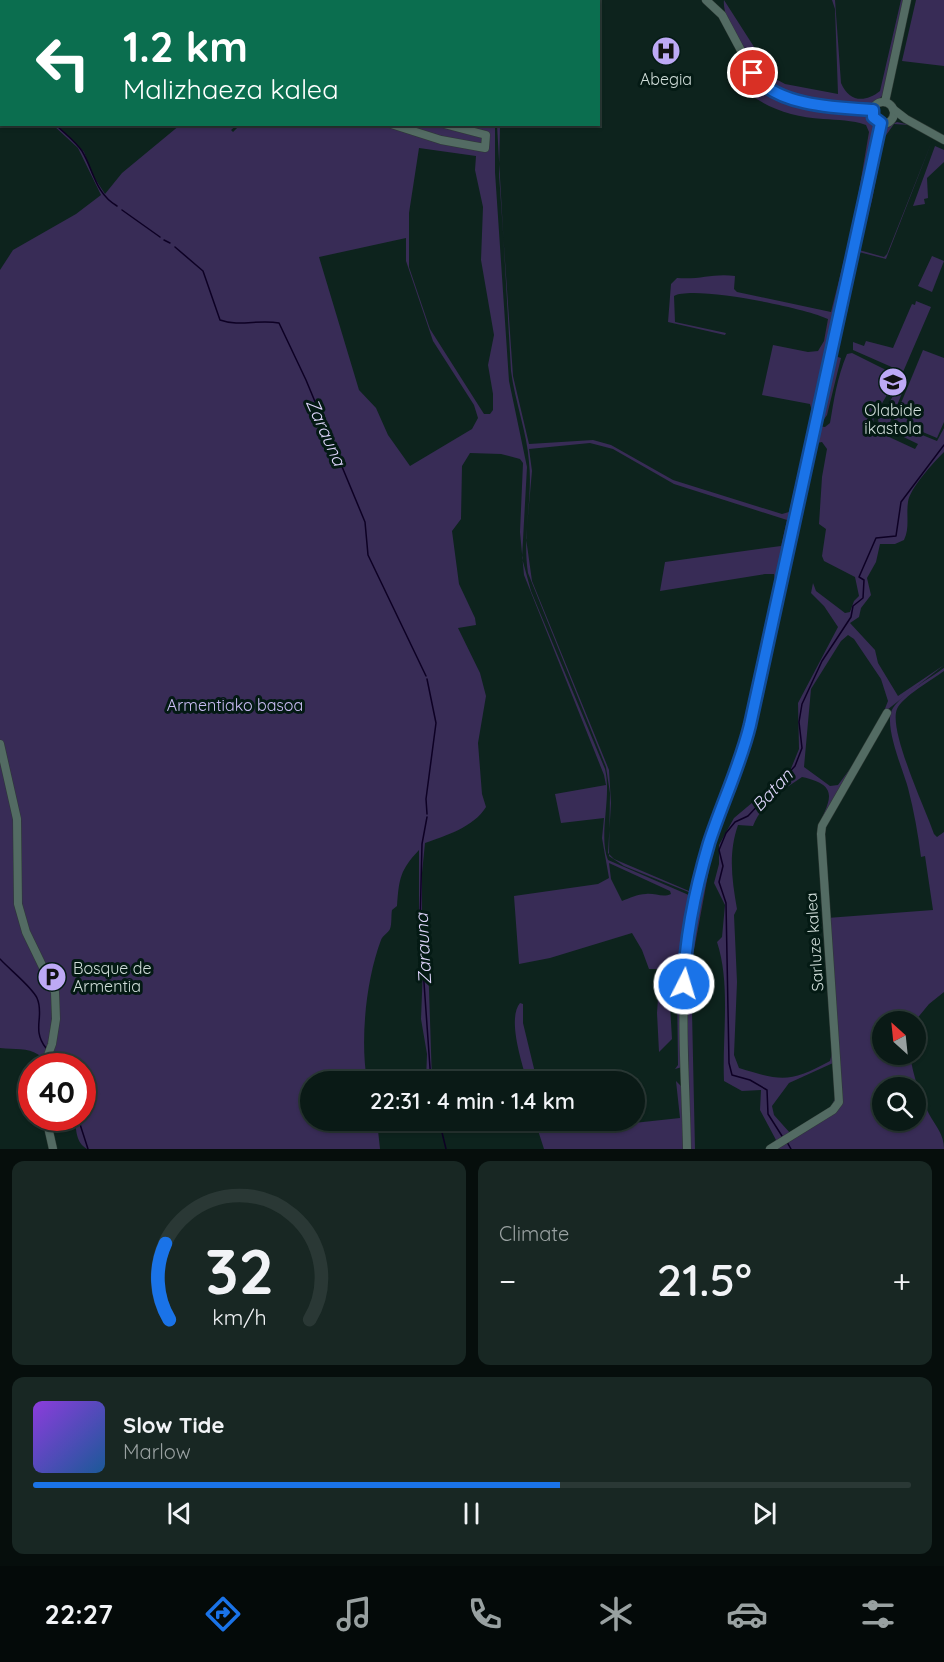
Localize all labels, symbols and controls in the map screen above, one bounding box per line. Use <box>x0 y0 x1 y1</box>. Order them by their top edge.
text: 1.2 km <box>123 20 248 73</box>
icon: left <box>24 24 102 102</box>
hospital icon: Abegia <box>650 35 682 67</box>
pin <box>727 47 778 98</box>
icon: arrive <box>736 56 769 89</box>
place label: Abegia <box>640 69 692 89</box>
text: Malizhaeza kalea <box>123 72 339 106</box>
school or university icon: Olabide ikastola <box>877 366 909 398</box>
water label: Zarauna <box>301 395 351 470</box>
place label: Olabide ikastola <box>864 400 922 438</box>
park label: Armentiako basoa <box>167 695 303 715</box>
water label: Batan <box>747 763 798 816</box>
street label: Sarluze kalea <box>801 892 827 992</box>
water label: Zarauna <box>410 912 436 985</box>
position arrow <box>652 952 716 1016</box>
place label: Bosque de Armentia <box>73 958 152 996</box>
parking icon: Bosque de Armentia <box>36 961 68 993</box>
north arrow <box>872 1011 926 1065</box>
map controls <box>872 1011 926 1131</box>
speed limit sign: 40 <box>18 1053 96 1131</box>
button: search <box>872 1077 926 1131</box>
text: 22:31 · 4 min · 1.4 km <box>370 1087 575 1115</box>
text: Climate <box>499 1221 569 1246</box>
text: 32 <box>204 1232 274 1310</box>
text: 21.5° <box>657 1251 752 1307</box>
text: − <box>499 1260 516 1301</box>
text: + <box>892 1260 911 1301</box>
text: km/h <box>212 1304 266 1330</box>
text: Slow Tide <box>123 1411 224 1439</box>
text: Marlow <box>123 1439 191 1464</box>
icon: previous <box>163 1497 196 1530</box>
icon: pause <box>455 1497 488 1530</box>
icon: next <box>748 1497 781 1530</box>
icon: directions <box>202 1593 244 1635</box>
icon: music <box>333 1593 375 1635</box>
icon: phone <box>464 1593 506 1635</box>
icon: climate <box>595 1593 637 1635</box>
icon: car <box>726 1593 768 1635</box>
icon: filters <box>857 1593 899 1635</box>
text: 22:27 <box>45 1597 113 1631</box>

